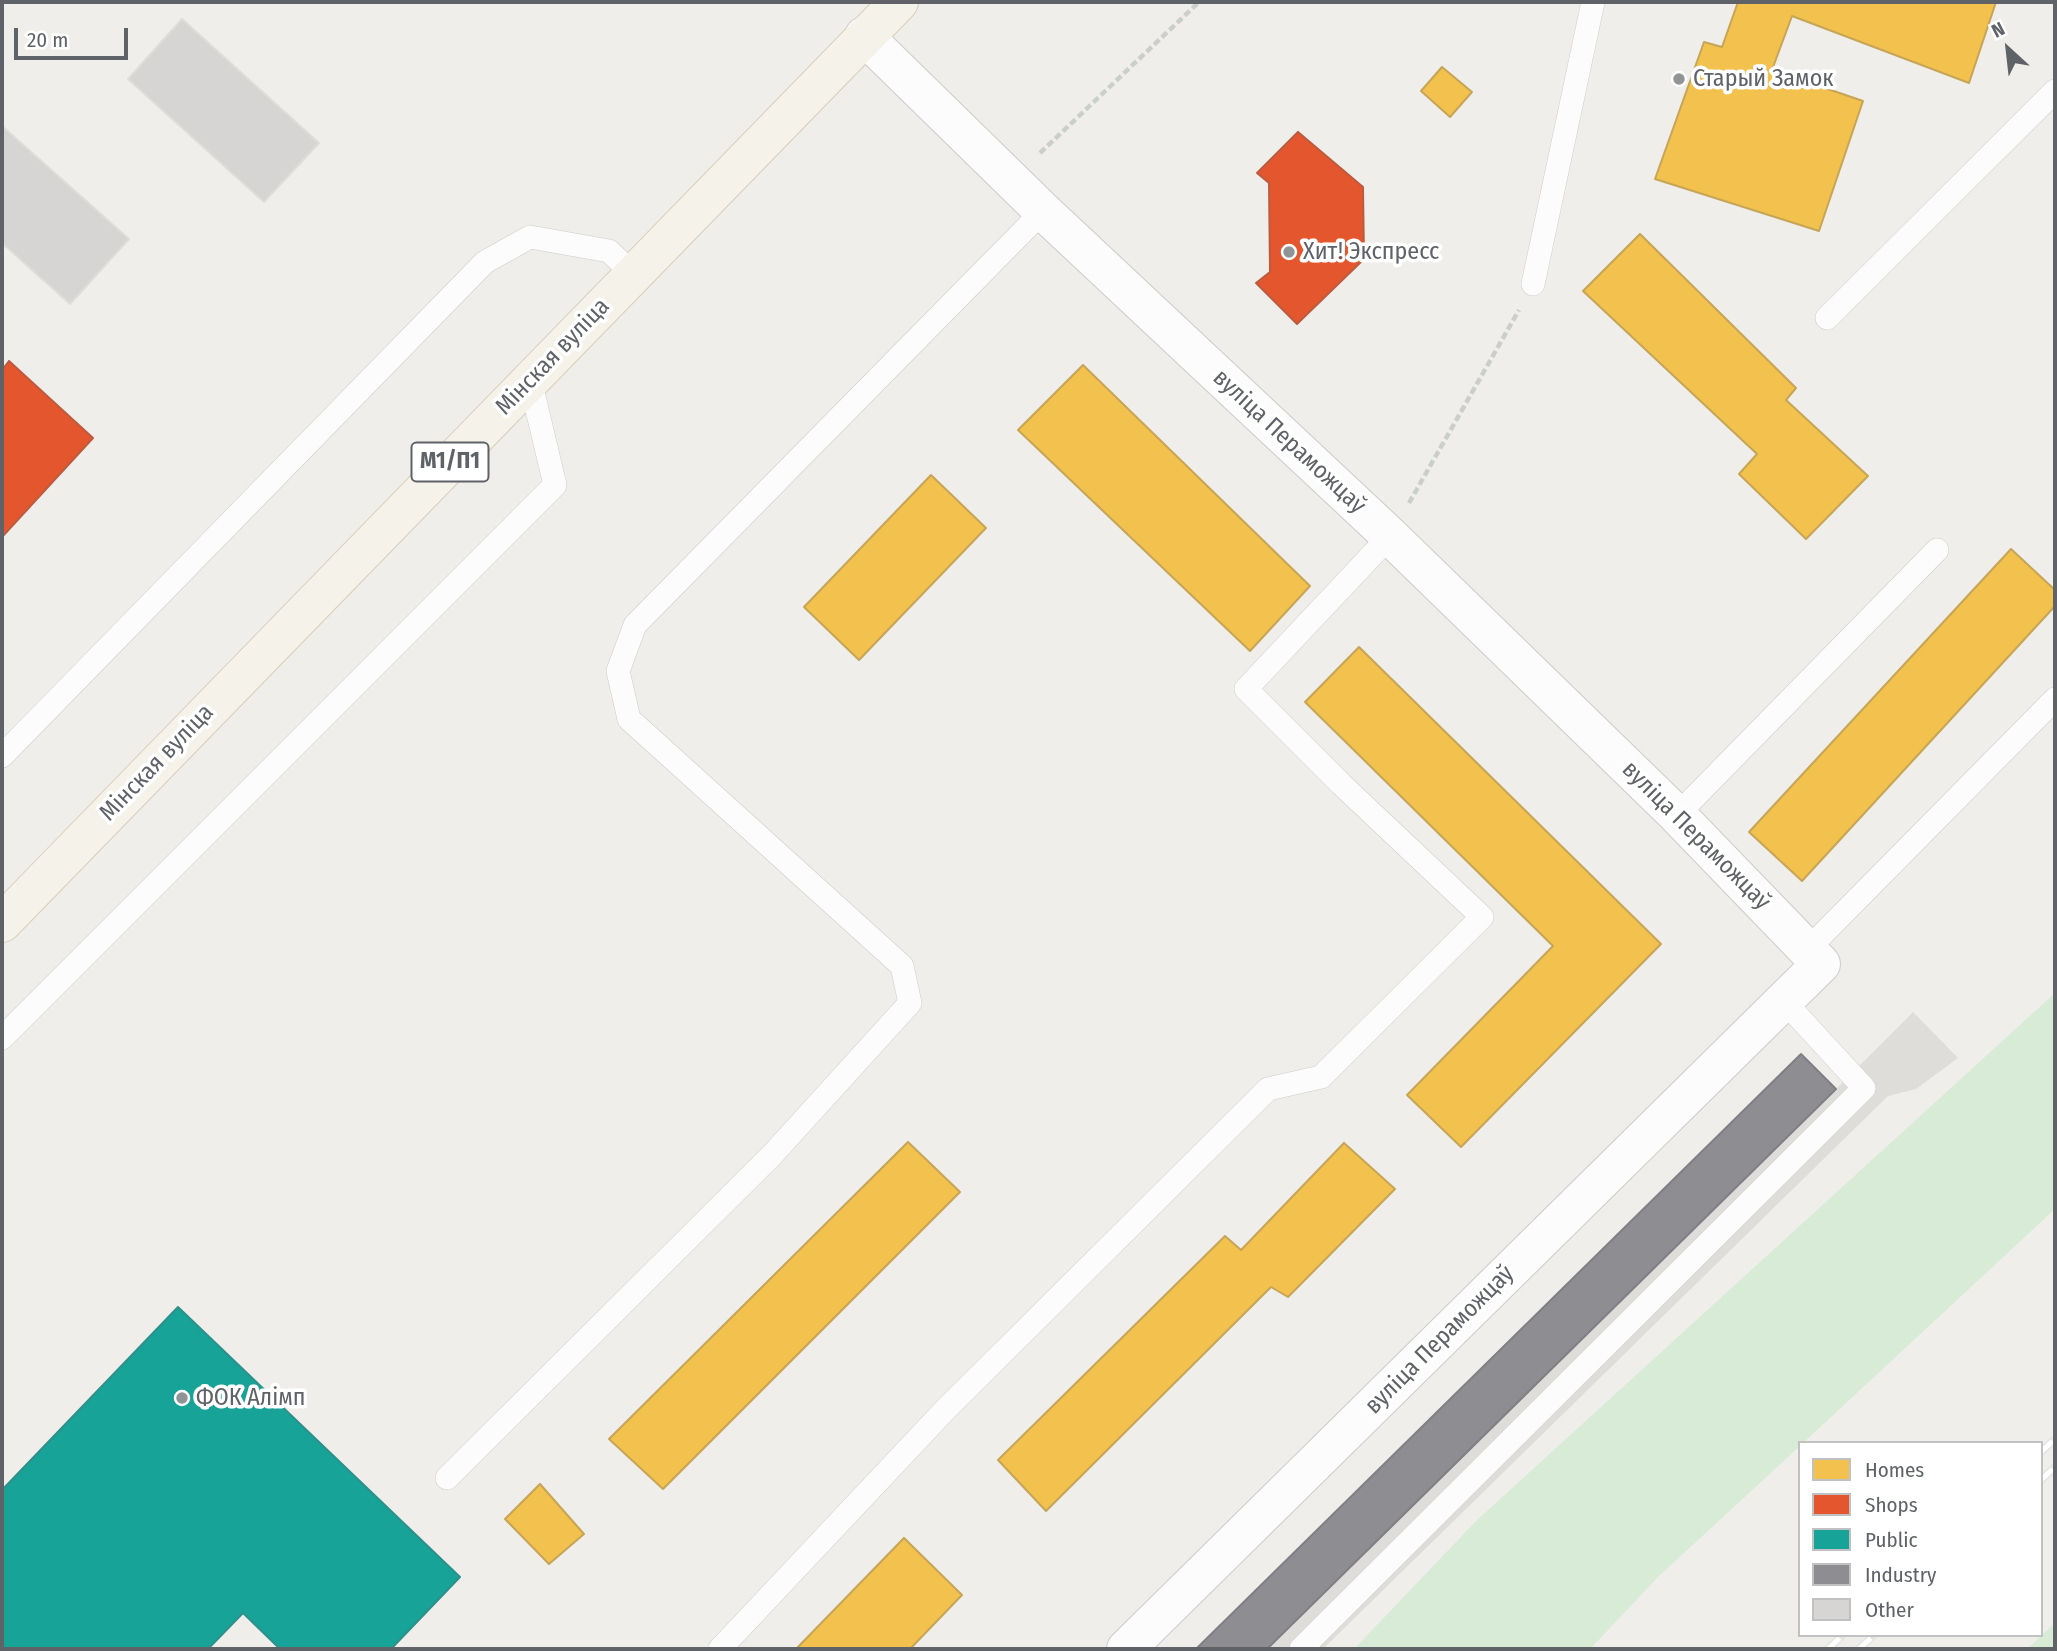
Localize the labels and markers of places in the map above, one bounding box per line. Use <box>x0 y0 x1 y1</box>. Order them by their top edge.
place label: Старый Замок <box>1693 65 1834 93</box>
marker: Старый Замок <box>1671 71 1687 87</box>
place label: Хит! Экспресс <box>1303 238 1439 266</box>
marker: Хит! Экспресс <box>1281 244 1297 260</box>
place label: ФОК Алімп <box>196 1384 306 1412</box>
marker: ФОК Алімп <box>174 1390 190 1406</box>

